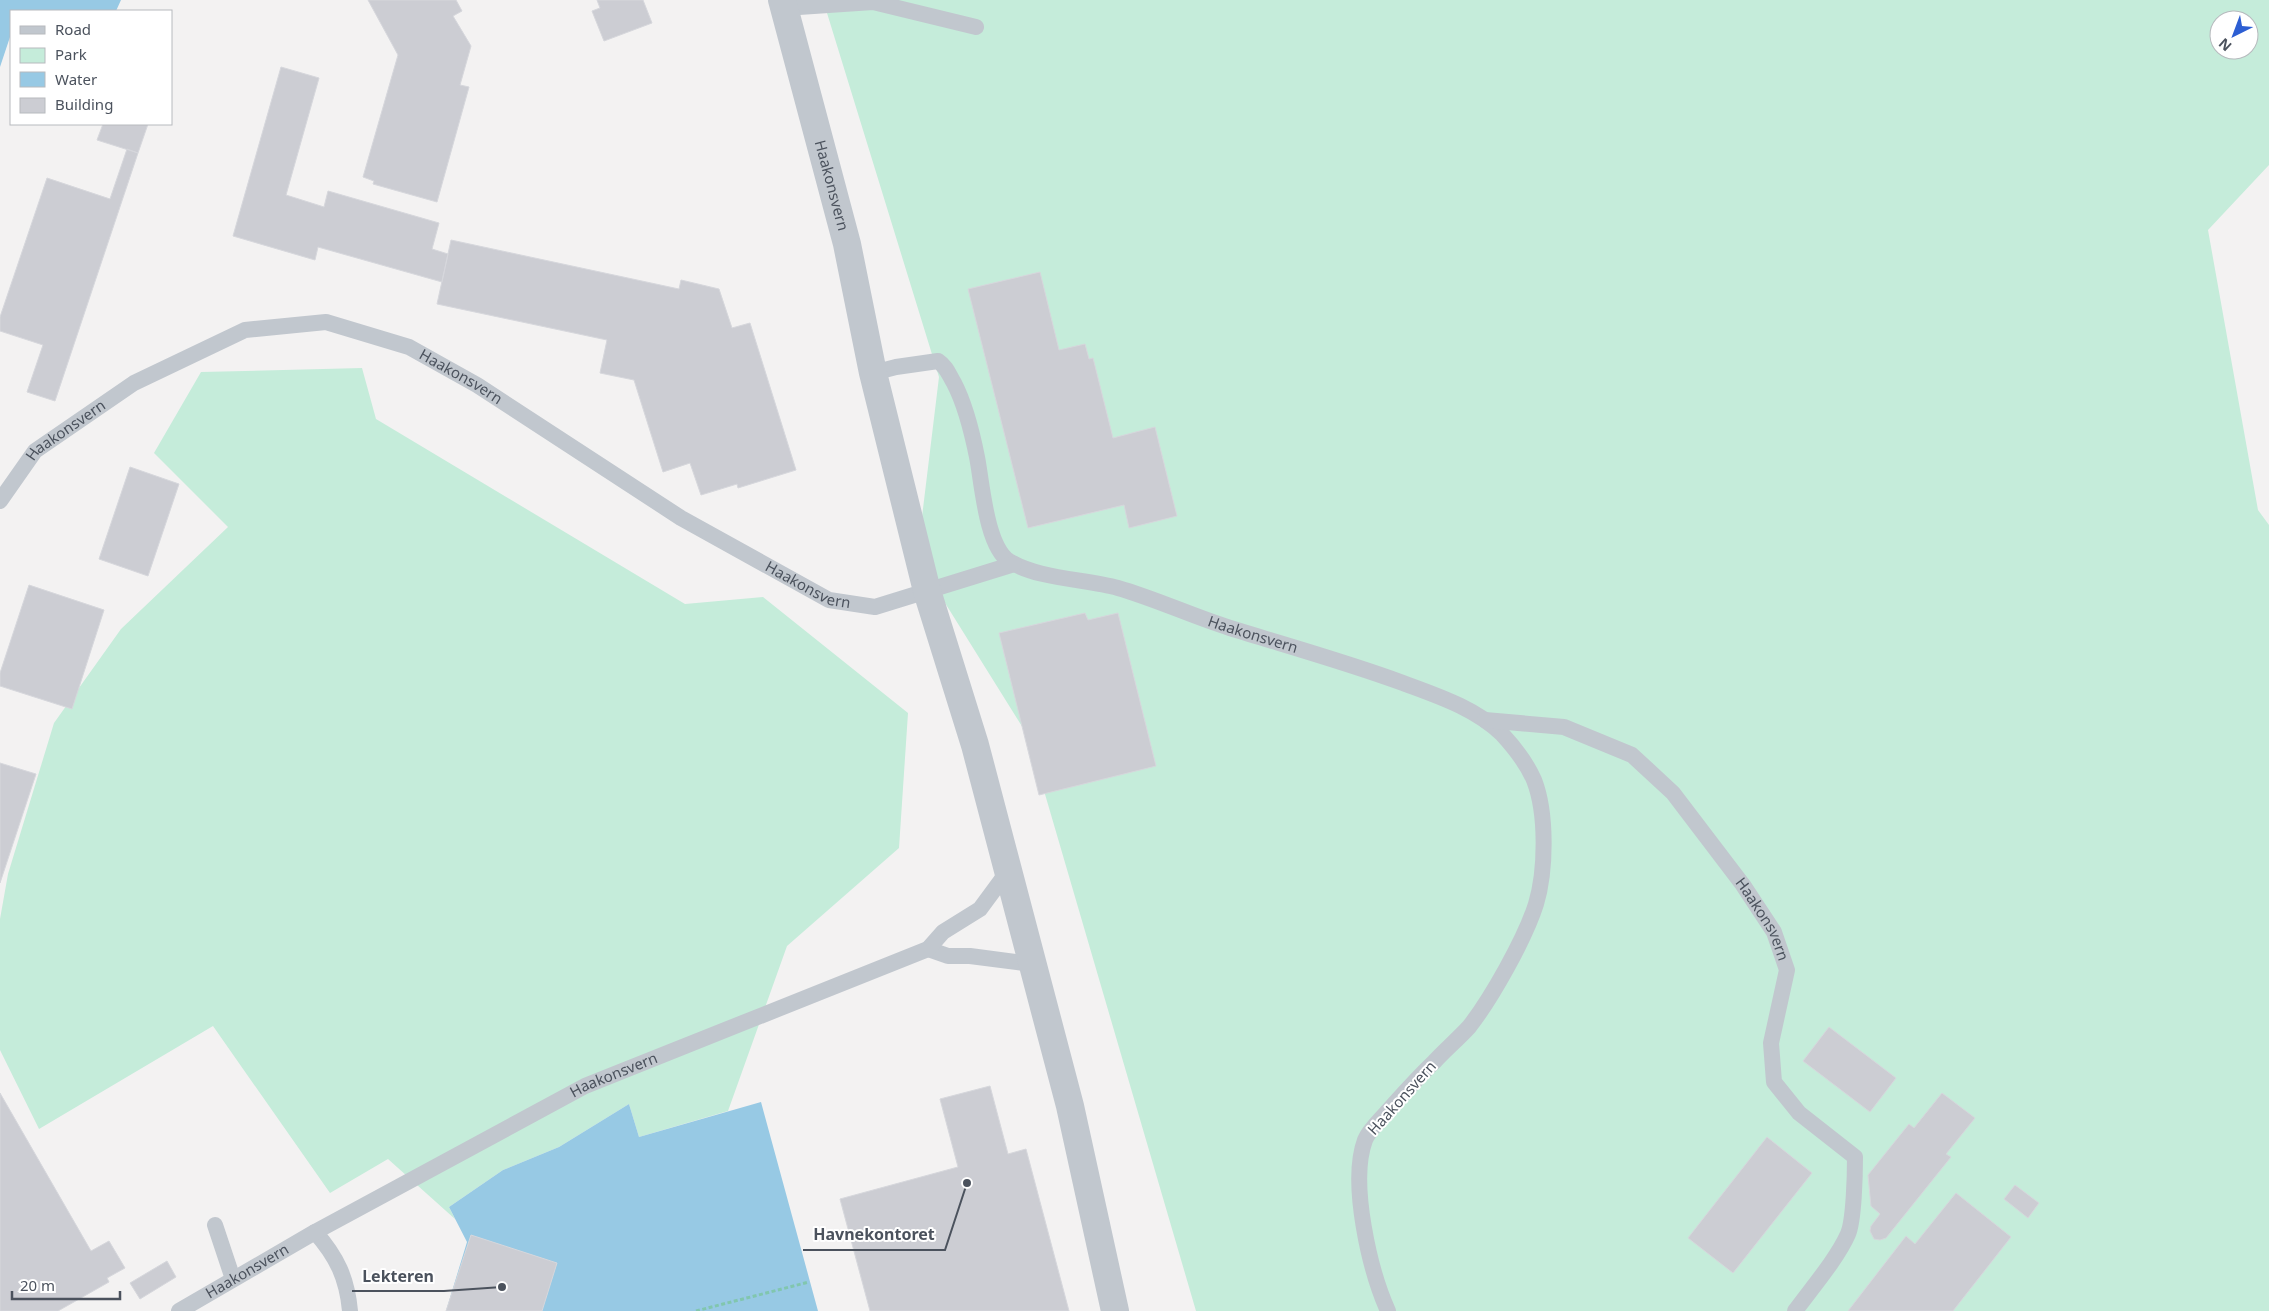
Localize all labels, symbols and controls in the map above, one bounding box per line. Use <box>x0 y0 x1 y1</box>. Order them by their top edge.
legend <box>10 10 172 125</box>
north arrow <box>2209 10 2259 60</box>
text: Road <box>55 19 91 39</box>
text: N <box>2214 34 2236 56</box>
text: Park <box>55 44 87 64</box>
text: Water <box>55 69 97 89</box>
text: Building <box>55 94 113 114</box>
street label: Haakonsvern <box>811 138 854 233</box>
street label: Haakonsvern <box>416 344 507 408</box>
street label: Haakonsvern <box>20 395 109 464</box>
street label: Haakonsvern <box>762 556 852 612</box>
street label: Haakonsvern <box>1205 610 1301 657</box>
street label: Haakonsvern <box>1732 873 1794 963</box>
street label: Haakonsvern <box>566 1047 660 1101</box>
street label: Haakonsvern <box>1363 1056 1440 1139</box>
callout: Havnekontoret <box>803 1219 945 1250</box>
text: Havnekontoret <box>813 1223 935 1245</box>
street label: Haakonsvern <box>202 1238 292 1302</box>
callout: Lekteren <box>352 1260 444 1291</box>
text: Lekteren <box>362 1265 434 1287</box>
scale bar <box>12 1268 120 1300</box>
text: 20 m <box>20 1275 55 1295</box>

